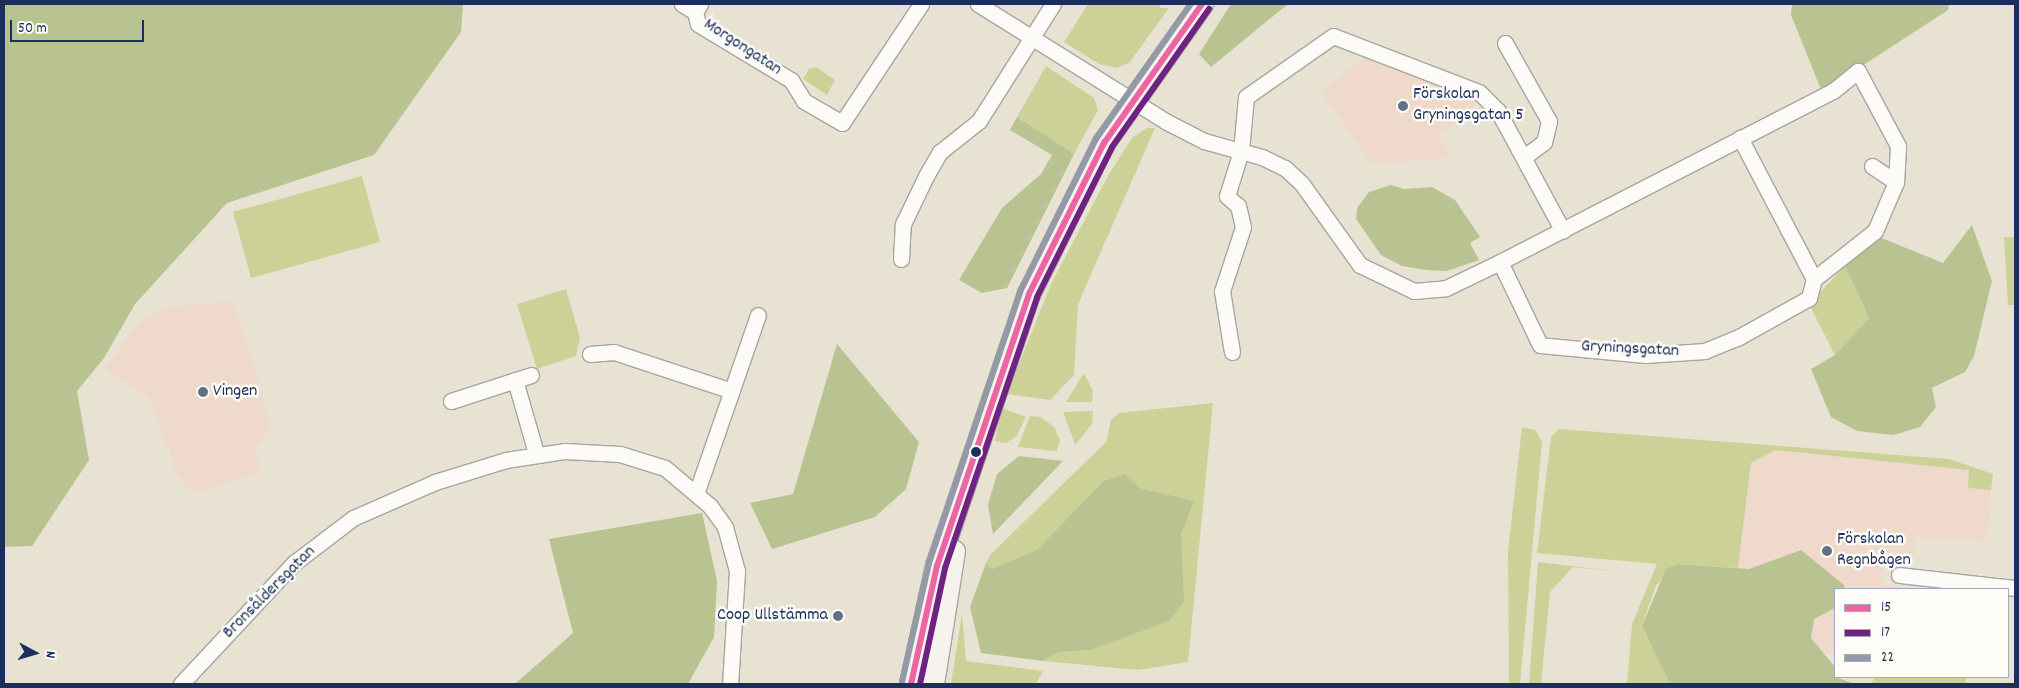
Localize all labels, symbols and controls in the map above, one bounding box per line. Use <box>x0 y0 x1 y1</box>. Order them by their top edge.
scale bar <box>12 10 146 42</box>
street label: Morgongatan <box>699 15 785 81</box>
text: 50 m <box>18 18 47 40</box>
place label: Förskolan Gryningsgatan 5 <box>1413 85 1524 128</box>
marker: Förskolan Gryningsgatan 5 <box>1397 100 1409 112</box>
street label: Gryningsgatan <box>1580 337 1680 363</box>
place label: Vingen <box>213 381 257 403</box>
marker: Vingen <box>197 386 209 398</box>
unlabelled marker <box>971 447 981 457</box>
place label: Förskolan Regnbågen <box>1837 530 1911 572</box>
street label: Bronsåldersgatan <box>219 542 321 644</box>
marker: Förskolan Regnbågen <box>1821 545 1833 557</box>
legend <box>1834 588 2009 678</box>
text: 15 <box>1881 597 1891 619</box>
place label: Coop Ullstämma <box>717 605 828 627</box>
marker: Coop Ullstämma <box>832 610 844 622</box>
text: 17 <box>1881 622 1890 644</box>
north arrow <box>10 628 60 678</box>
text: 22 <box>1881 647 1894 669</box>
text: N <box>40 650 60 659</box>

